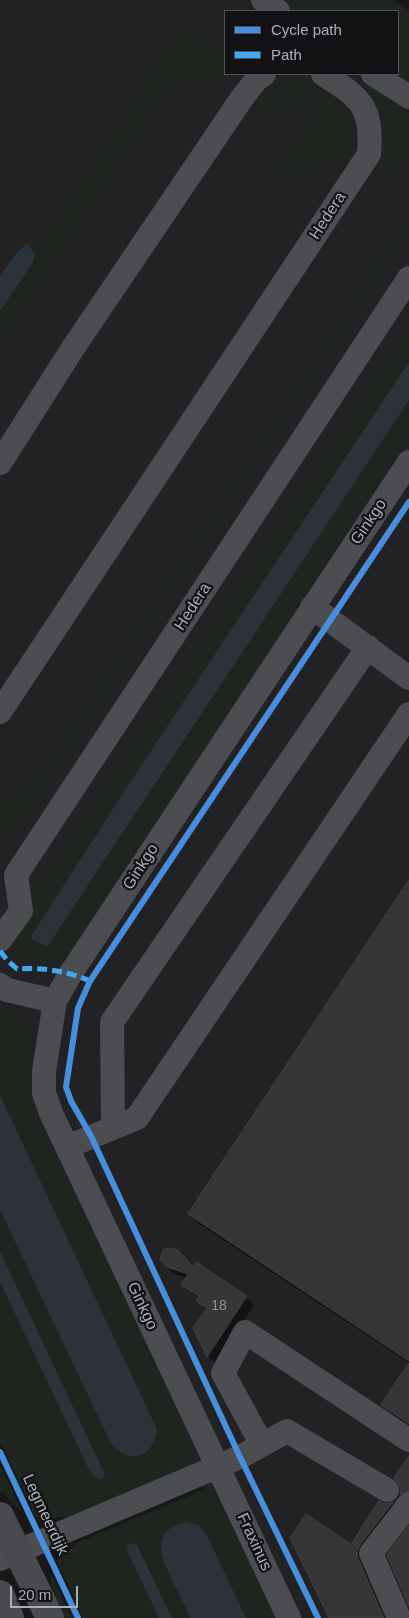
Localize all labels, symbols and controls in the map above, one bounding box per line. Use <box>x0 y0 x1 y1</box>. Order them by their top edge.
legend <box>224 10 399 75</box>
text: Cycle path <box>271 21 342 38</box>
text: Path <box>271 46 302 63</box>
street label: Hedera <box>306 189 350 243</box>
street label: Ginkgo <box>347 496 391 548</box>
street label: Hedera <box>171 580 215 634</box>
street label: Ginkgo <box>119 841 163 893</box>
street label: Ginkgo <box>123 1279 161 1333</box>
house number: 18 <box>211 1298 227 1314</box>
street label: Legmeerdijk <box>18 1471 72 1559</box>
street label: Fraxinus <box>232 1510 276 1574</box>
scale bar <box>12 1576 80 1608</box>
text: 20 m <box>18 1586 51 1603</box>

